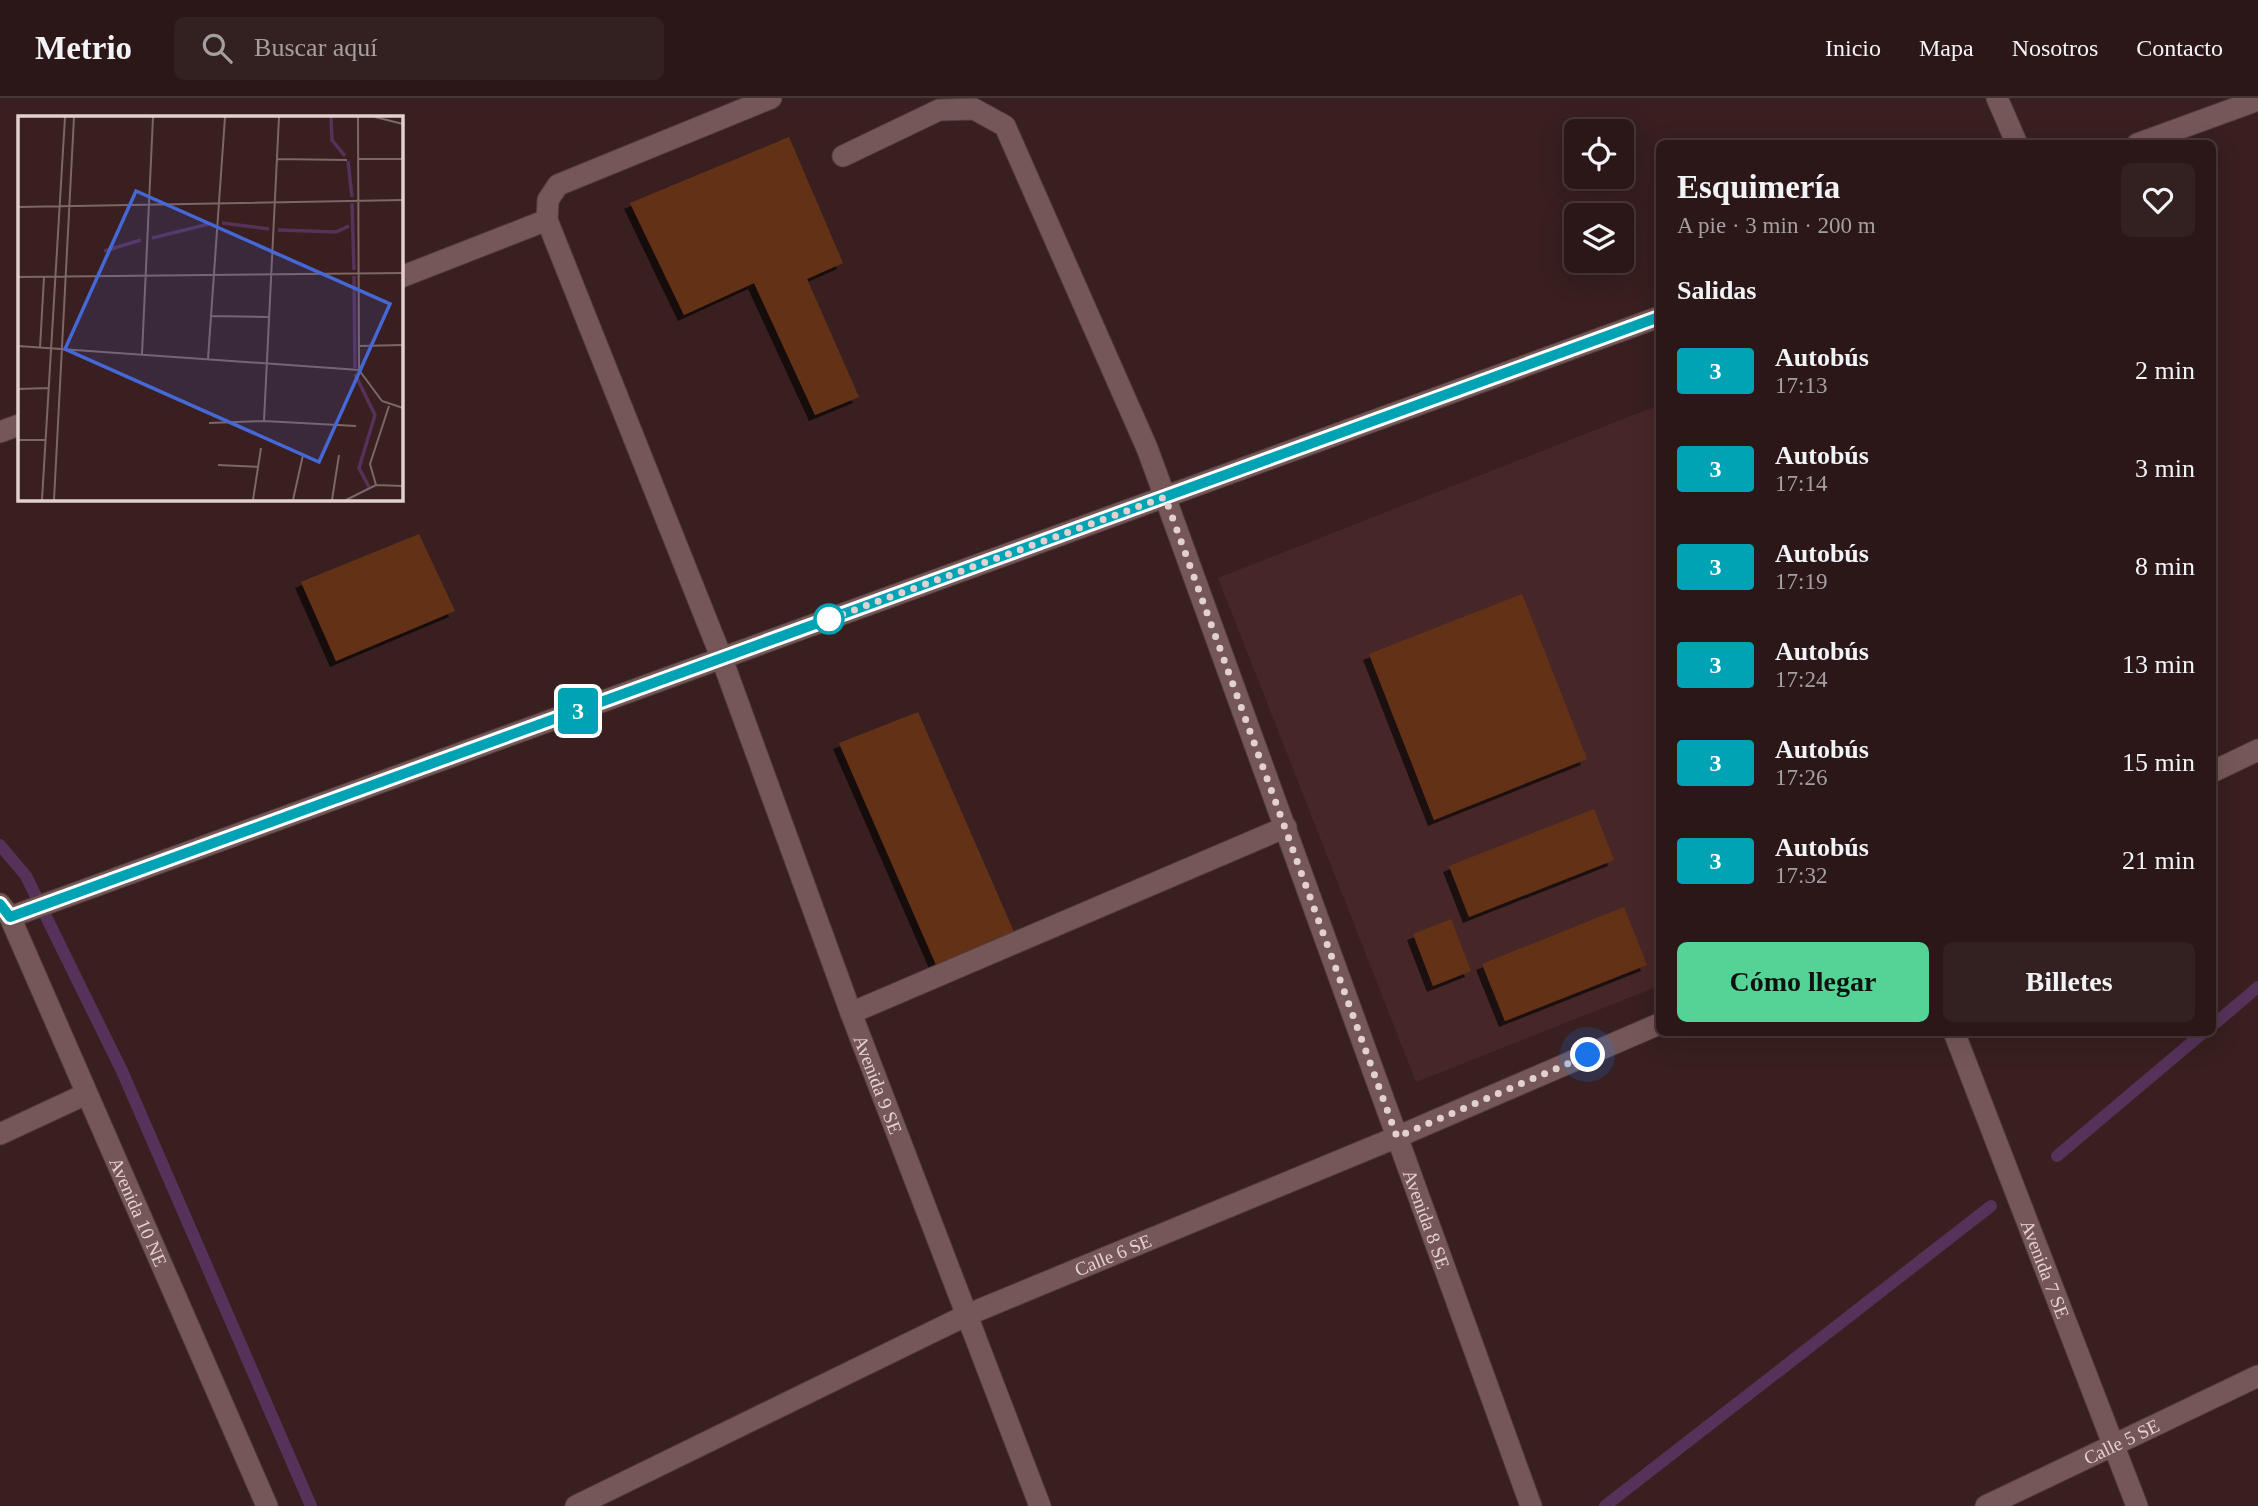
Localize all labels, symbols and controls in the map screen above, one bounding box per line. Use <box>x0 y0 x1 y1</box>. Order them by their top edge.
search box <box>174 17 664 80</box>
icon: search <box>198 29 236 67</box>
text: Metrio <box>35 30 132 66</box>
text: Buscar aquí <box>254 33 378 62</box>
text: Inicio <box>1825 35 1881 61</box>
text: Mapa <box>1919 35 1974 61</box>
text: Nosotros <box>2012 35 2098 61</box>
text: Contacto <box>2136 35 2223 61</box>
inset map <box>18 116 402 500</box>
map controls <box>1564 119 1634 273</box>
button: locate <box>1564 119 1634 189</box>
button: heart <box>2121 163 2195 237</box>
text: Esquimería <box>1677 169 1840 205</box>
button: layers <box>1564 203 1634 273</box>
text: A pie · 3 min · 200 m <box>1677 213 1876 238</box>
text: Salidas <box>1677 276 1757 305</box>
text: Autobús <box>1775 343 1869 372</box>
text: 2 min <box>2135 356 2195 385</box>
text: 3 <box>1710 358 1722 384</box>
text: 17:13 <box>1775 373 1827 398</box>
text: Autobús <box>1775 441 1869 470</box>
text: 3 min <box>2135 454 2195 483</box>
text: 3 <box>1710 456 1722 482</box>
text: 17:14 <box>1775 471 1827 496</box>
text: Autobús <box>1775 539 1869 568</box>
text: 8 min <box>2135 552 2195 581</box>
text: 3 <box>1710 554 1722 580</box>
text: 17:19 <box>1775 569 1827 594</box>
unlabelled marker <box>814 604 844 634</box>
text: Autobús <box>1775 637 1869 666</box>
text: 13 min <box>2122 650 2195 679</box>
text: 3 <box>1710 652 1722 678</box>
text: 17:24 <box>1775 667 1827 692</box>
line badge: 3 <box>555 688 601 734</box>
text: 3 <box>572 698 584 724</box>
text: Autobús <box>1775 735 1869 764</box>
text: 15 min <box>2122 748 2195 777</box>
text: 3 <box>1710 750 1722 776</box>
text: 17:26 <box>1775 765 1827 790</box>
text: Autobús <box>1775 833 1869 862</box>
text: 21 min <box>2122 846 2195 875</box>
text: 3 <box>1710 848 1722 874</box>
text: 17:32 <box>1775 863 1827 888</box>
button: Cómo llegar <box>1677 942 1929 1022</box>
button: Billetes <box>1943 942 2195 1022</box>
street label: Avenida 9 SE <box>850 1032 907 1137</box>
your location <box>1570 1037 1605 1072</box>
street label: Avenida 10 NE <box>106 1154 172 1269</box>
street label: Avenida 8 SE <box>1399 1166 1455 1272</box>
street label: Avenida 7 SE <box>2017 1217 2074 1321</box>
street label: Calle 6 SE <box>1071 1229 1154 1280</box>
street label: Calle 5 SE <box>2080 1414 2163 1468</box>

